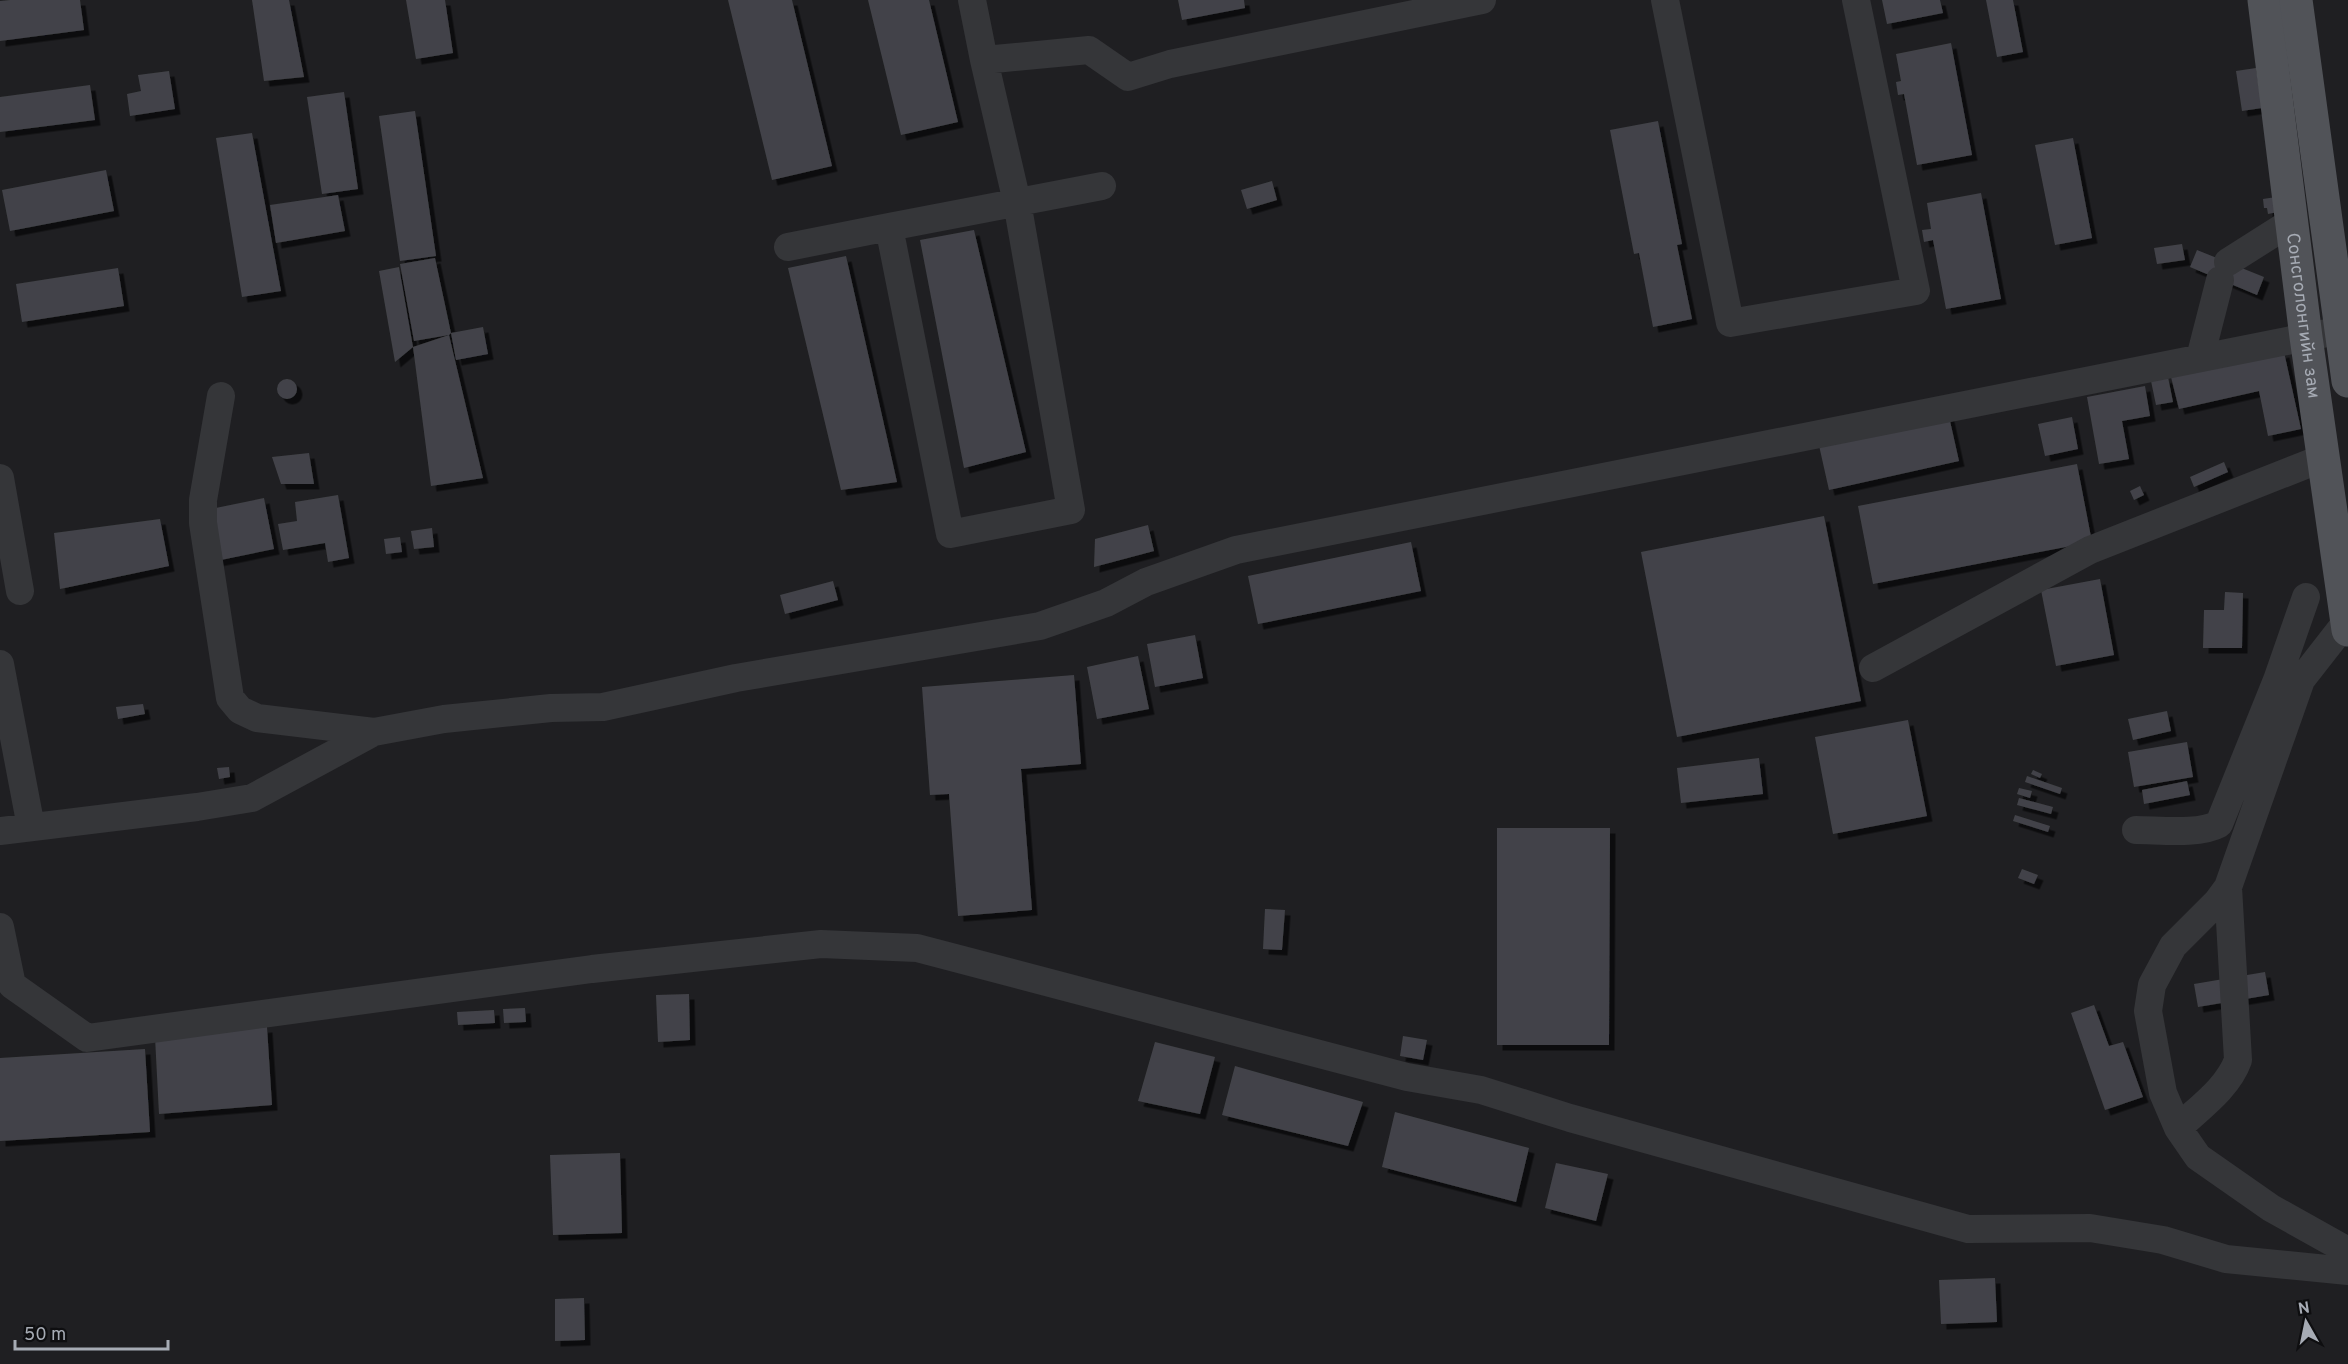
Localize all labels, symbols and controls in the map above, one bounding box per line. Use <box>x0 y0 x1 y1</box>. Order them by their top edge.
street label: Сонсголонгийн зам <box>2280 231 2325 400</box>
north arrow <box>2276 1292 2336 1352</box>
text: N <box>2297 1298 2311 1320</box>
scale bar <box>15 1313 168 1351</box>
text: 50 m <box>24 1324 66 1347</box>

